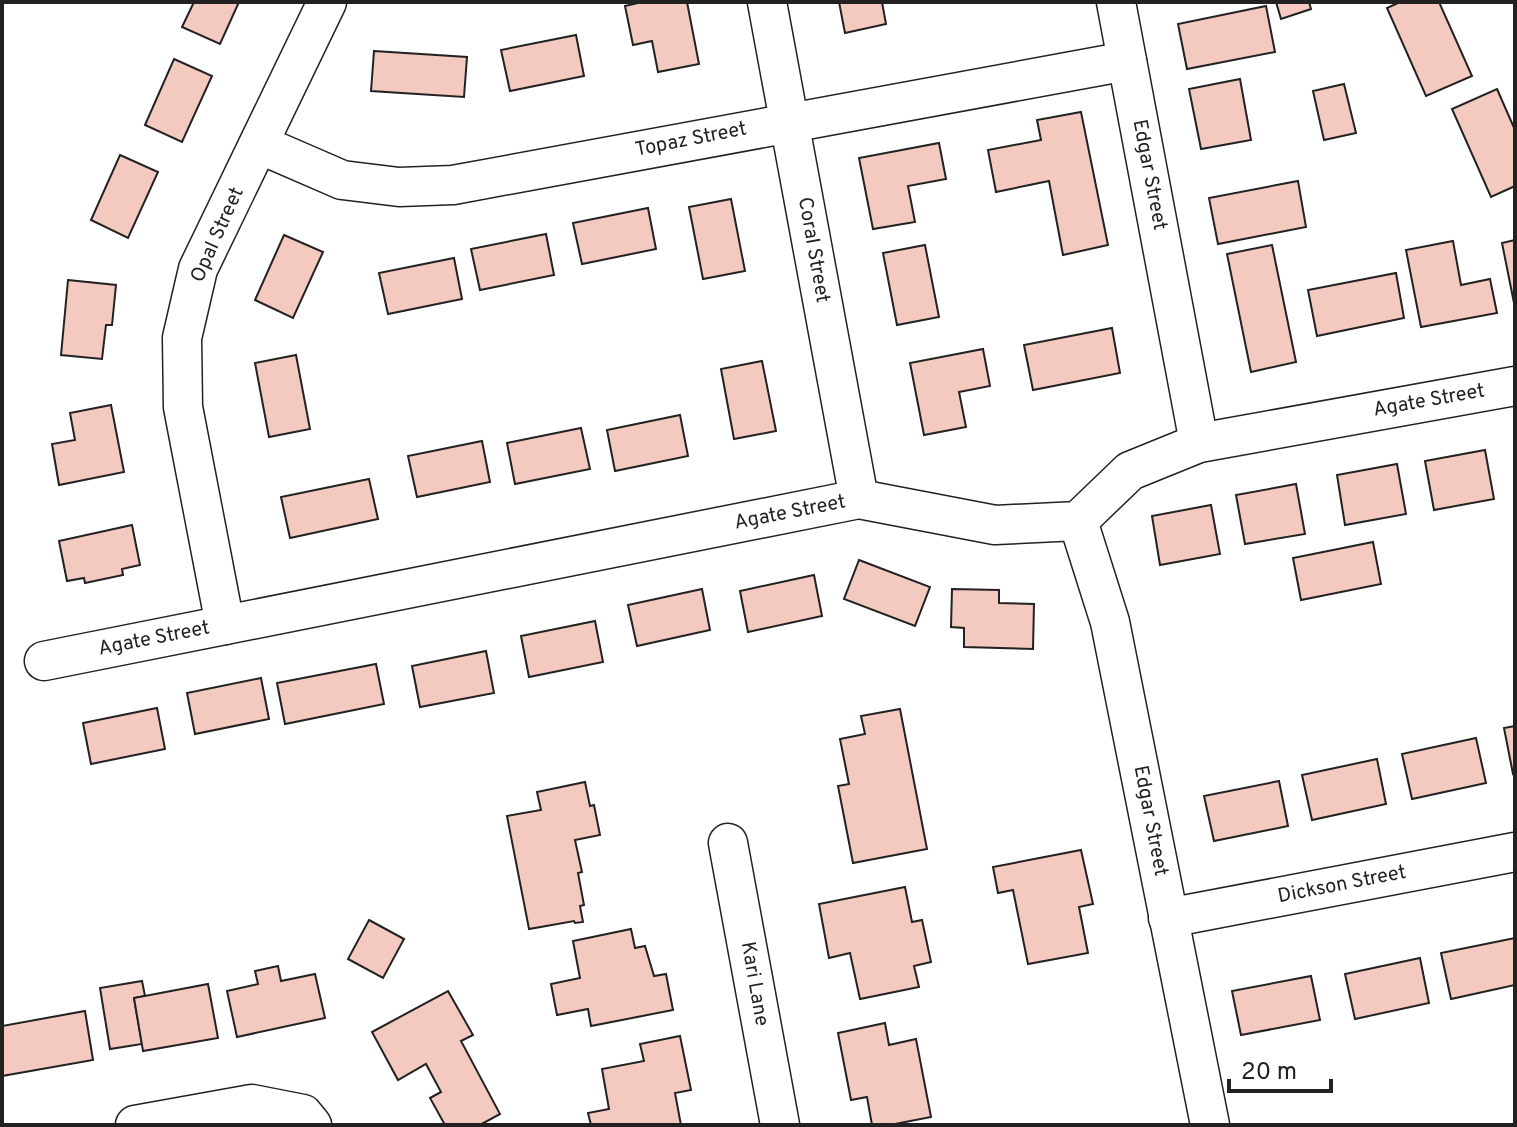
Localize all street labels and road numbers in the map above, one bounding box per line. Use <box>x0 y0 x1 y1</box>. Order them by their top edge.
street label: Topaz Street <box>633 116 749 164</box>
street label: Edgar Street <box>1126 117 1172 233</box>
street label: Opal Street <box>185 183 251 287</box>
street label: Coral Street <box>791 195 835 305</box>
street label: Agate Street <box>1371 378 1487 424</box>
street label: Agate Street <box>732 489 848 537</box>
street label: Agate Street <box>96 615 212 663</box>
street label: Edgar Street <box>1127 763 1173 879</box>
street label: Dickson Street <box>1276 860 1408 910</box>
street label: Kari Lane <box>734 940 774 1028</box>

